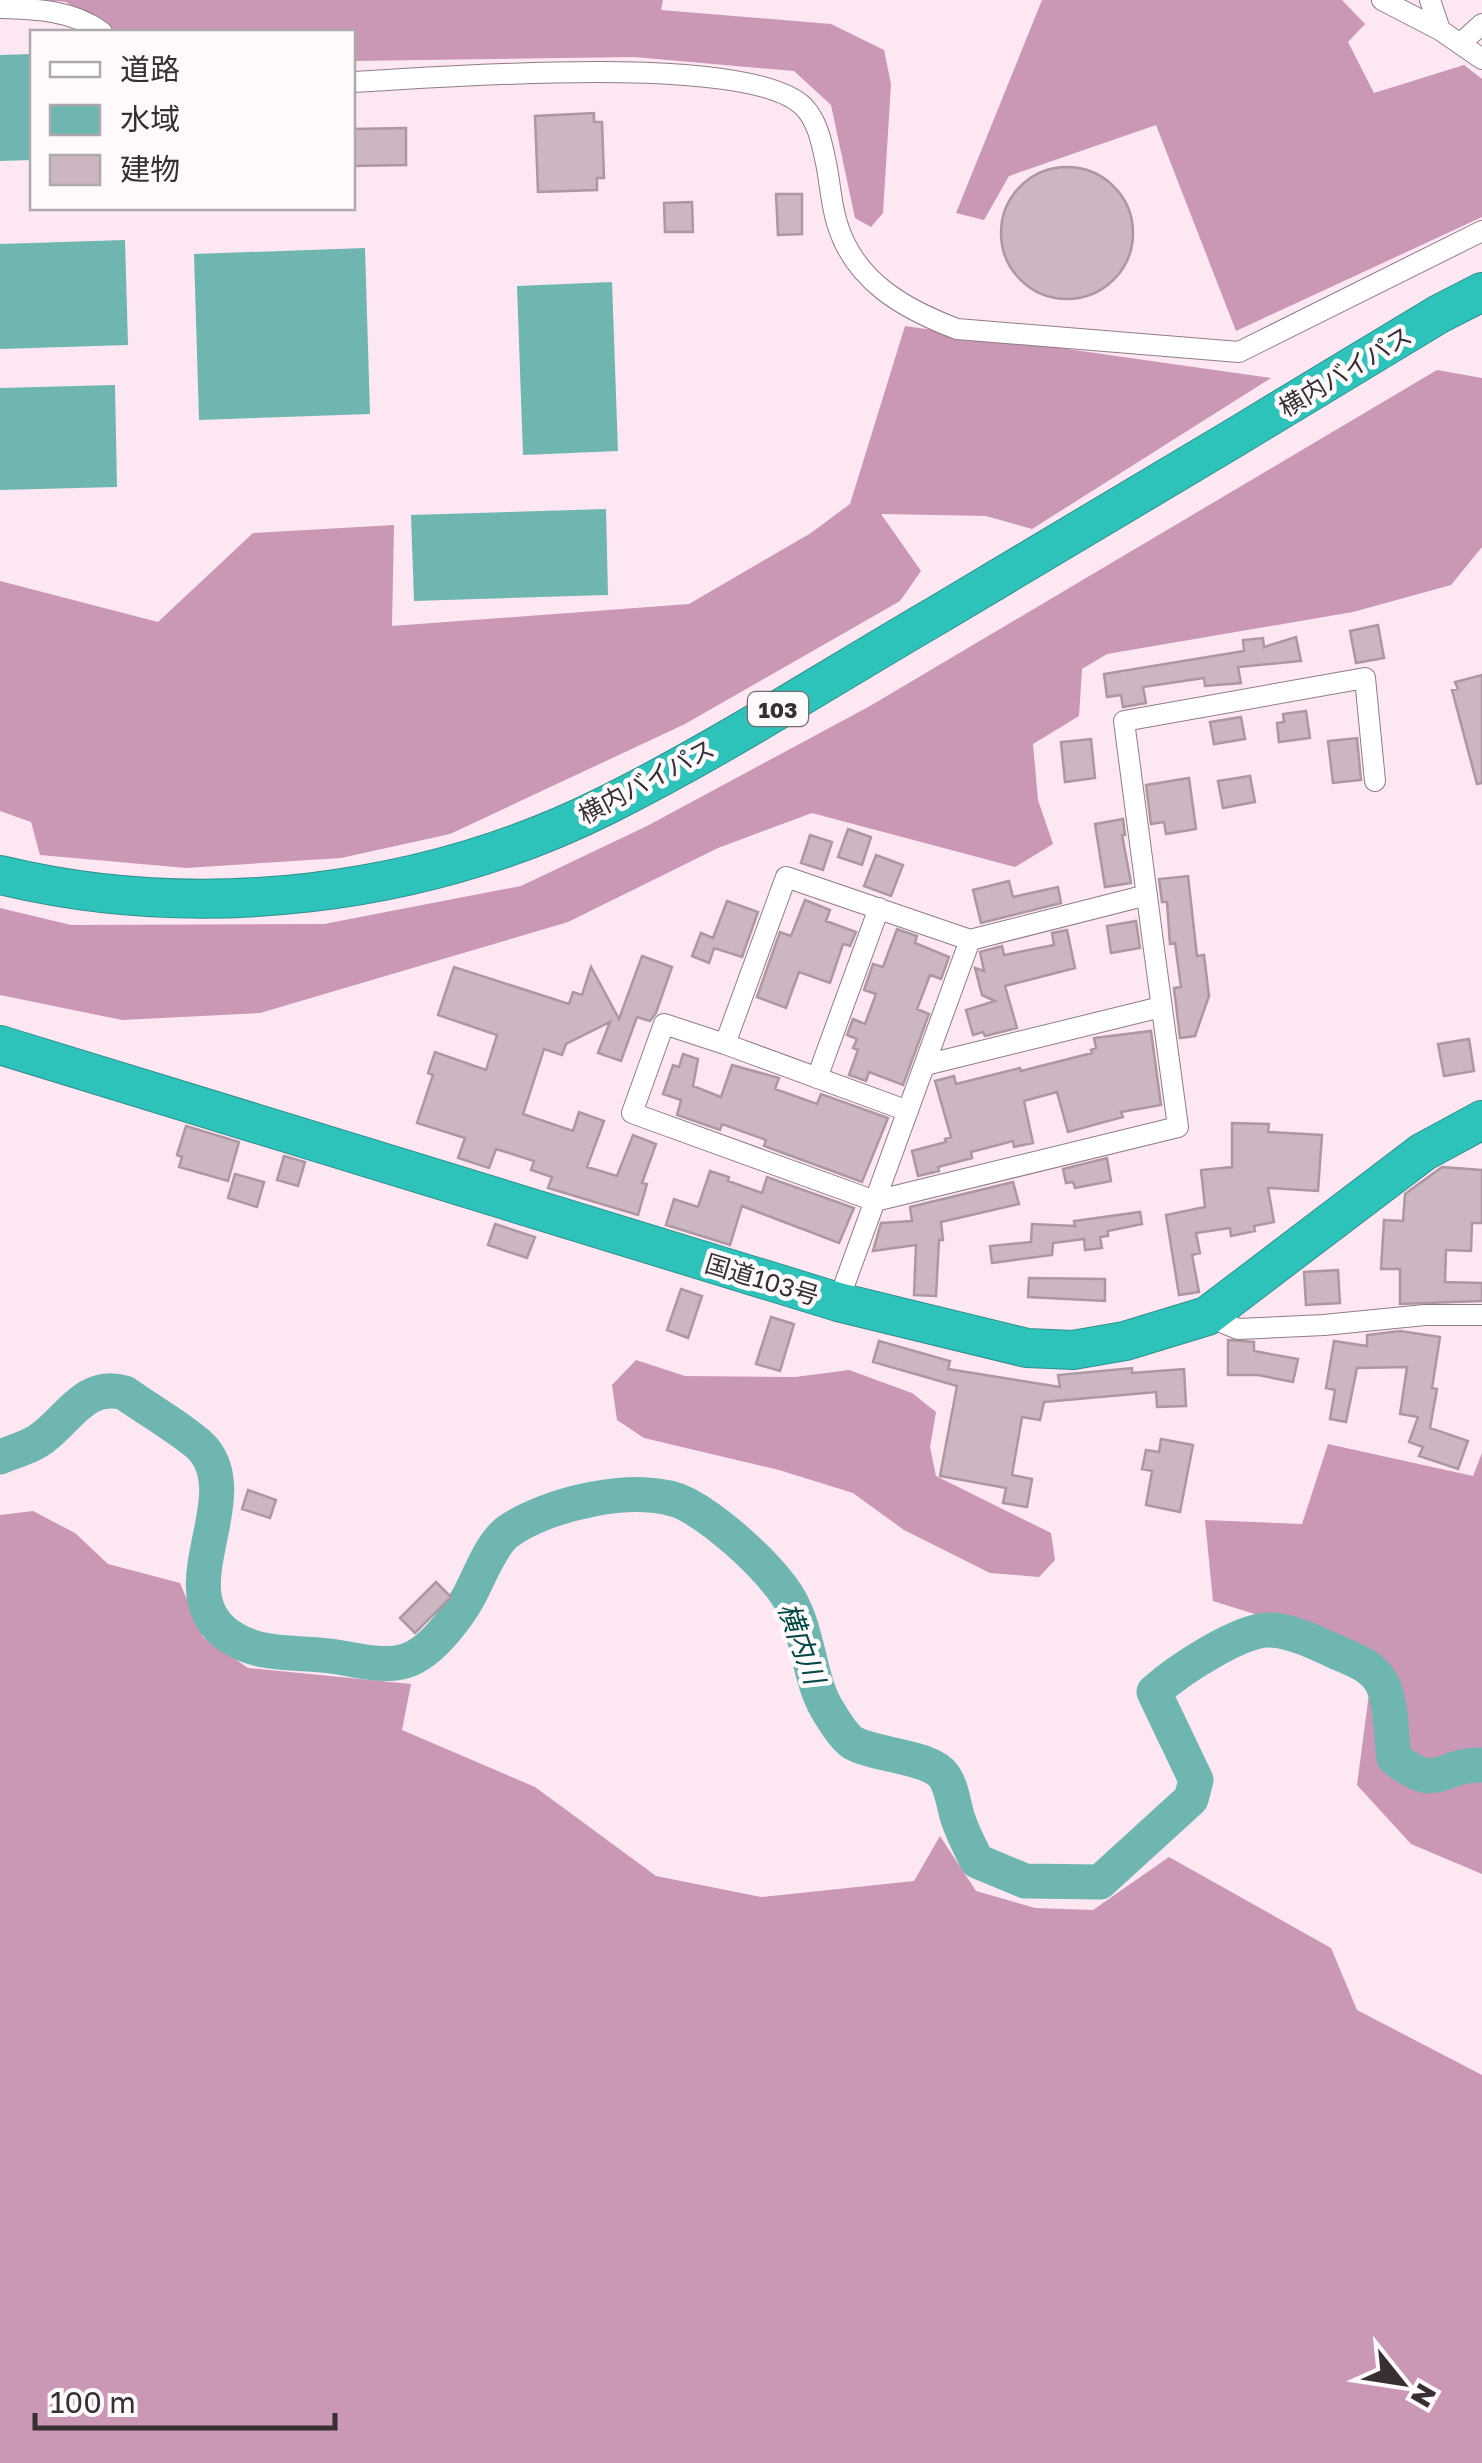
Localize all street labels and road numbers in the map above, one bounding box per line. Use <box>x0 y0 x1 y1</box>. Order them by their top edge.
street label: 横内バイパス <box>1273 319 1417 423</box>
road number: 103 <box>748 692 808 726</box>
street label: 横内バイパス <box>573 732 719 830</box>
street label: 国道103号 <box>701 1247 823 1311</box>

